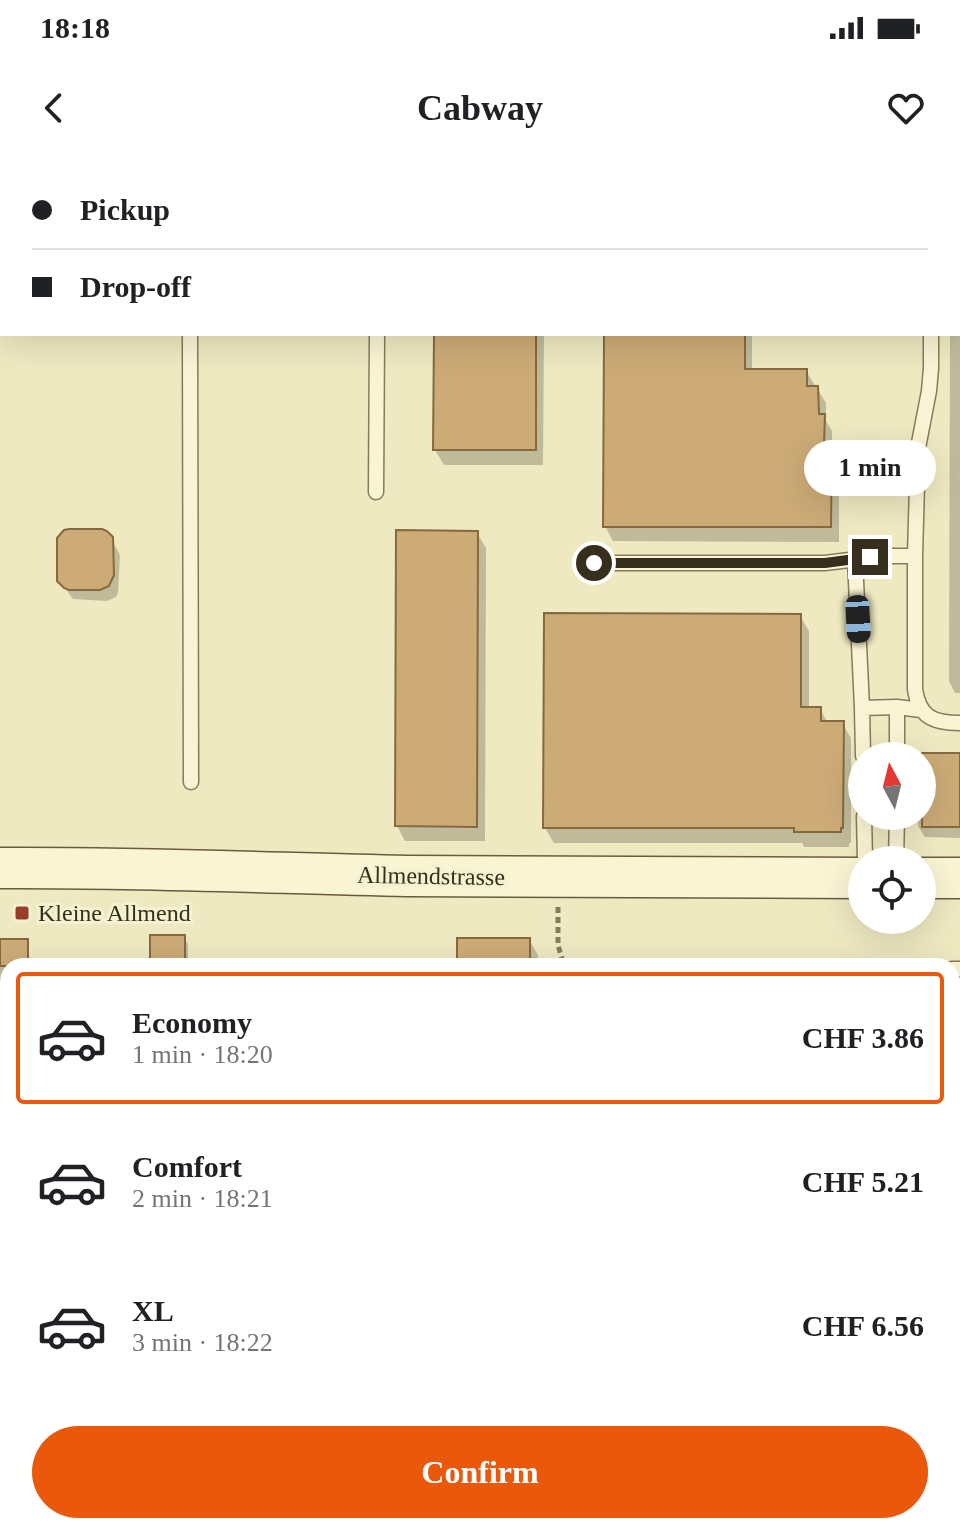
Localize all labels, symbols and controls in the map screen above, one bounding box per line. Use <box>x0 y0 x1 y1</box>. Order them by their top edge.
text: 18:18 <box>40 11 110 44</box>
icon: back <box>32 86 76 130</box>
icon: heart <box>884 86 928 130</box>
text: Cabway <box>417 88 543 128</box>
text: Pickup <box>80 193 170 226</box>
text: Drop-off <box>80 270 191 303</box>
callout: 1 min <box>804 441 936 497</box>
text: 1 min <box>839 453 901 482</box>
route end <box>852 539 888 575</box>
route start <box>576 545 612 581</box>
car <box>845 594 871 644</box>
north arrow <box>848 742 936 830</box>
map controls <box>848 742 936 934</box>
button: locate <box>848 846 936 934</box>
street label: Allmendstrasse <box>357 862 505 890</box>
place label: Kleine Allmend <box>38 900 191 926</box>
marker: Kleine Allmend <box>13 904 31 922</box>
icon: car <box>36 1002 108 1074</box>
text: Economy <box>132 1006 252 1039</box>
text: CHF 3.86 <box>802 1021 924 1054</box>
text: 1 min · 18:20 <box>132 1040 273 1069</box>
icon: car <box>36 1146 108 1218</box>
text: Comfort <box>132 1150 242 1183</box>
text: CHF 5.21 <box>802 1165 924 1198</box>
text: 2 min · 18:21 <box>132 1184 273 1213</box>
icon: car <box>36 1290 108 1362</box>
text: XL <box>132 1294 174 1327</box>
text: CHF 6.56 <box>802 1309 924 1342</box>
text: 3 min · 18:22 <box>132 1328 273 1357</box>
button: Confirm <box>32 1426 928 1518</box>

